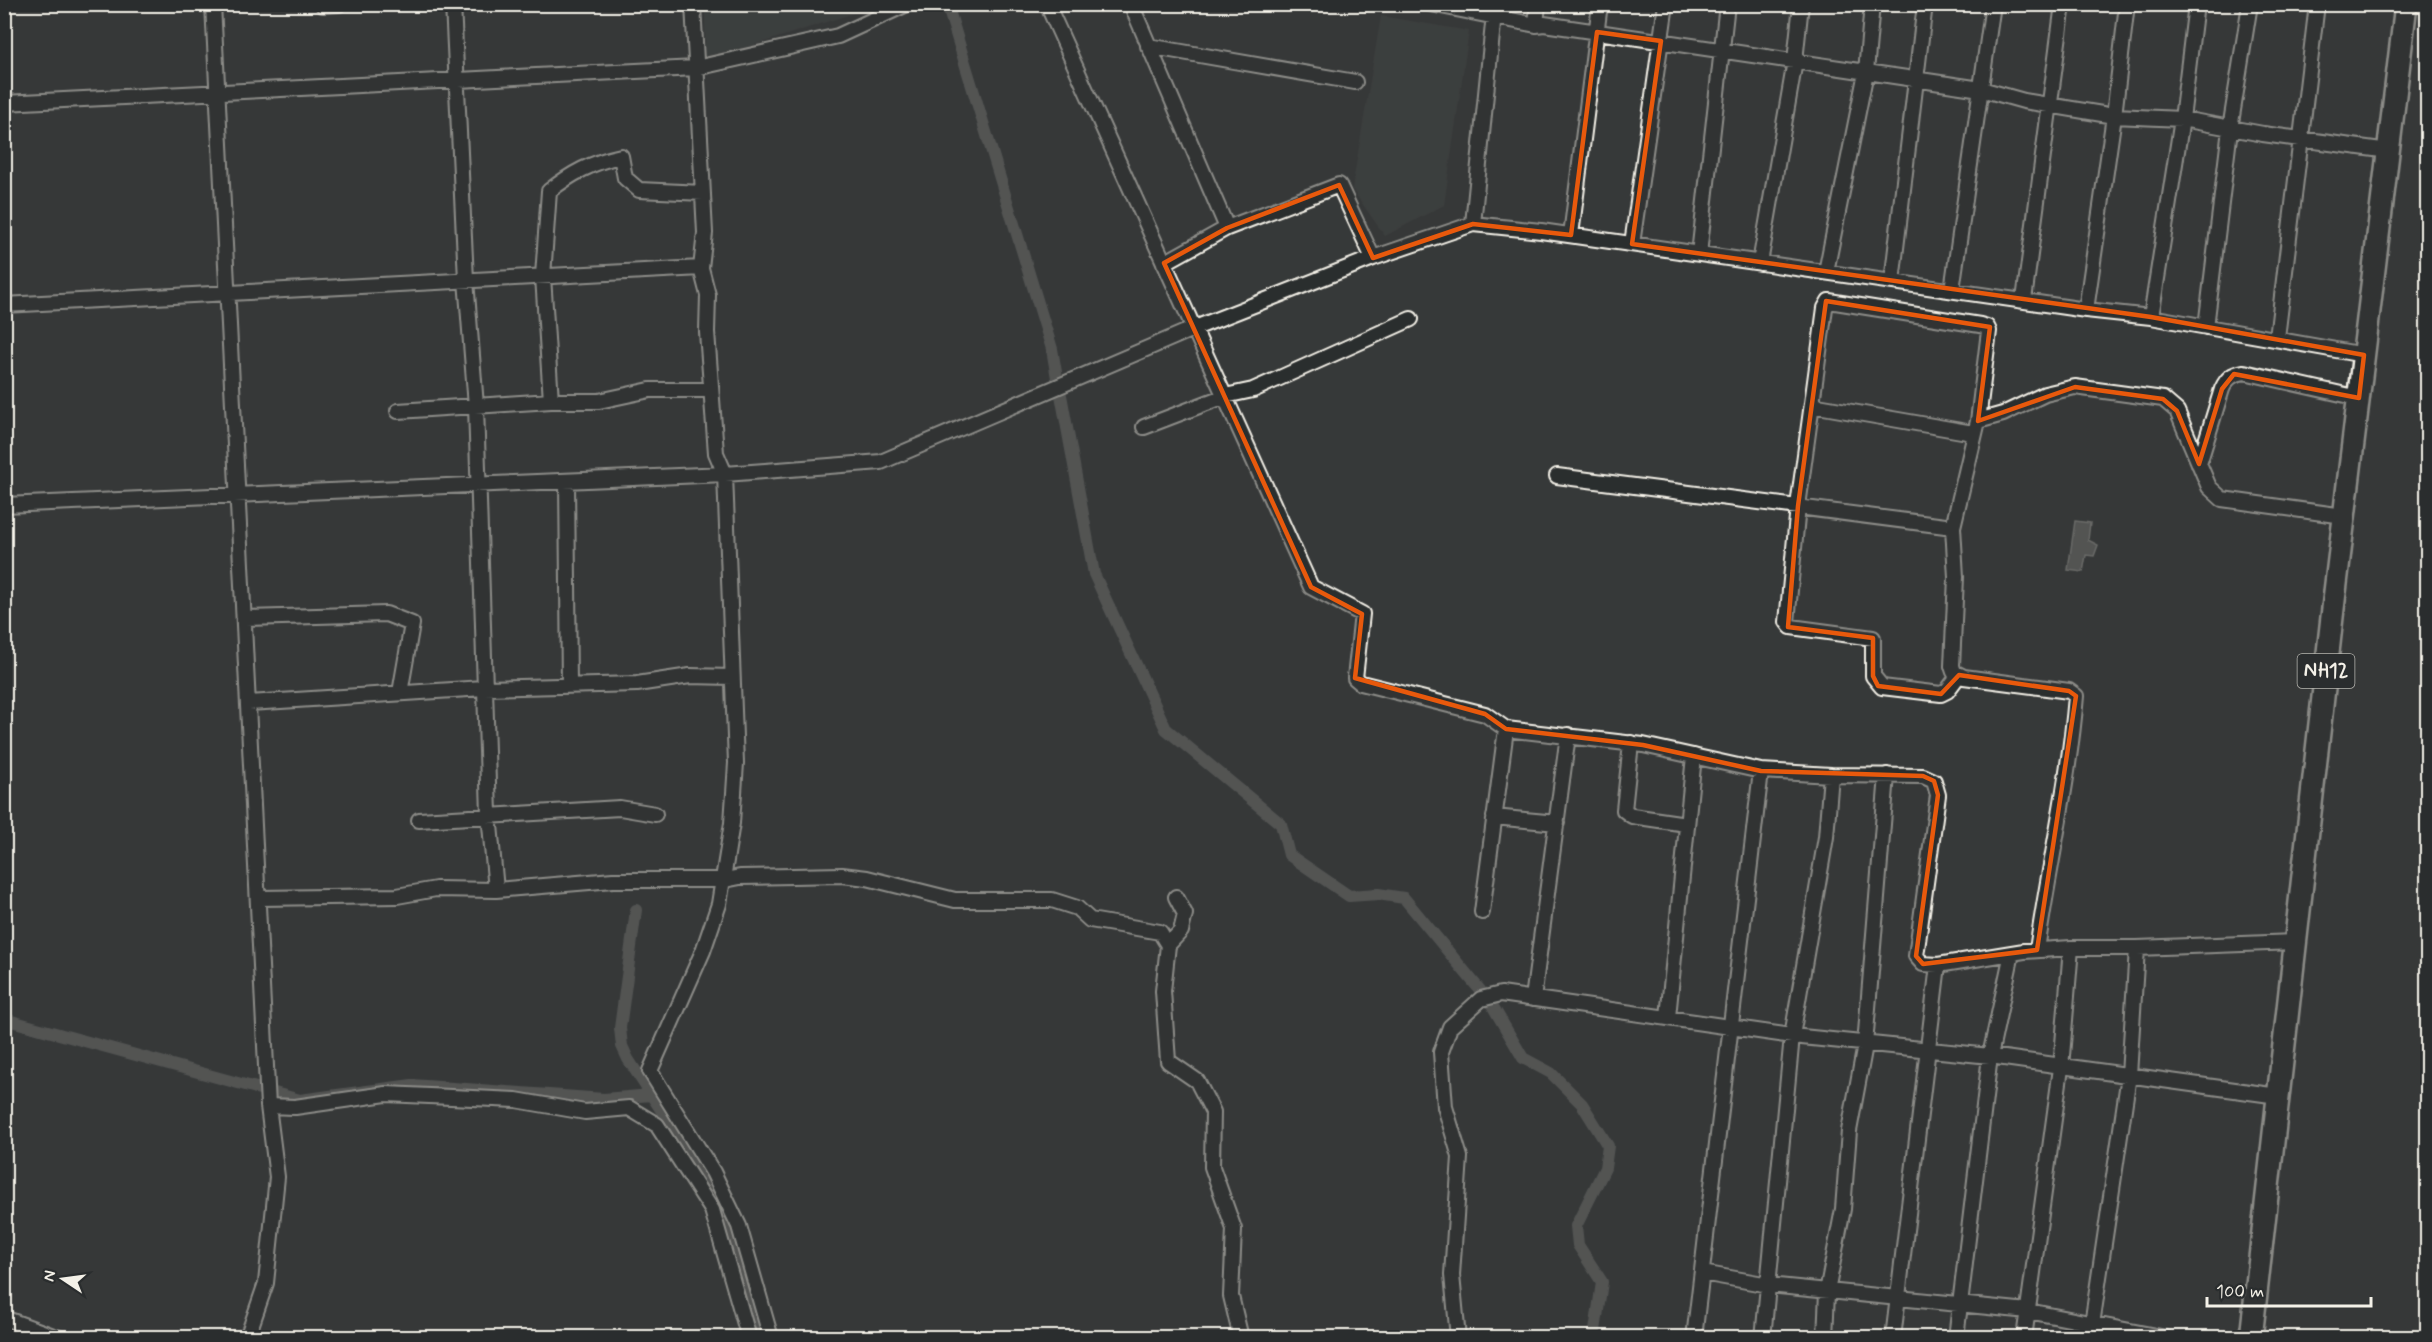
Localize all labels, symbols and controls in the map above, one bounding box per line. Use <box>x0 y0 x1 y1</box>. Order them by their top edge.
road number: NH12 <box>2298 654 2354 688</box>
north arrow <box>33 1249 93 1309</box>
text: N <box>38 1268 61 1284</box>
scale bar <box>2207 1270 2370 1308</box>
text: 100 m <box>2216 1280 2264 1304</box>

